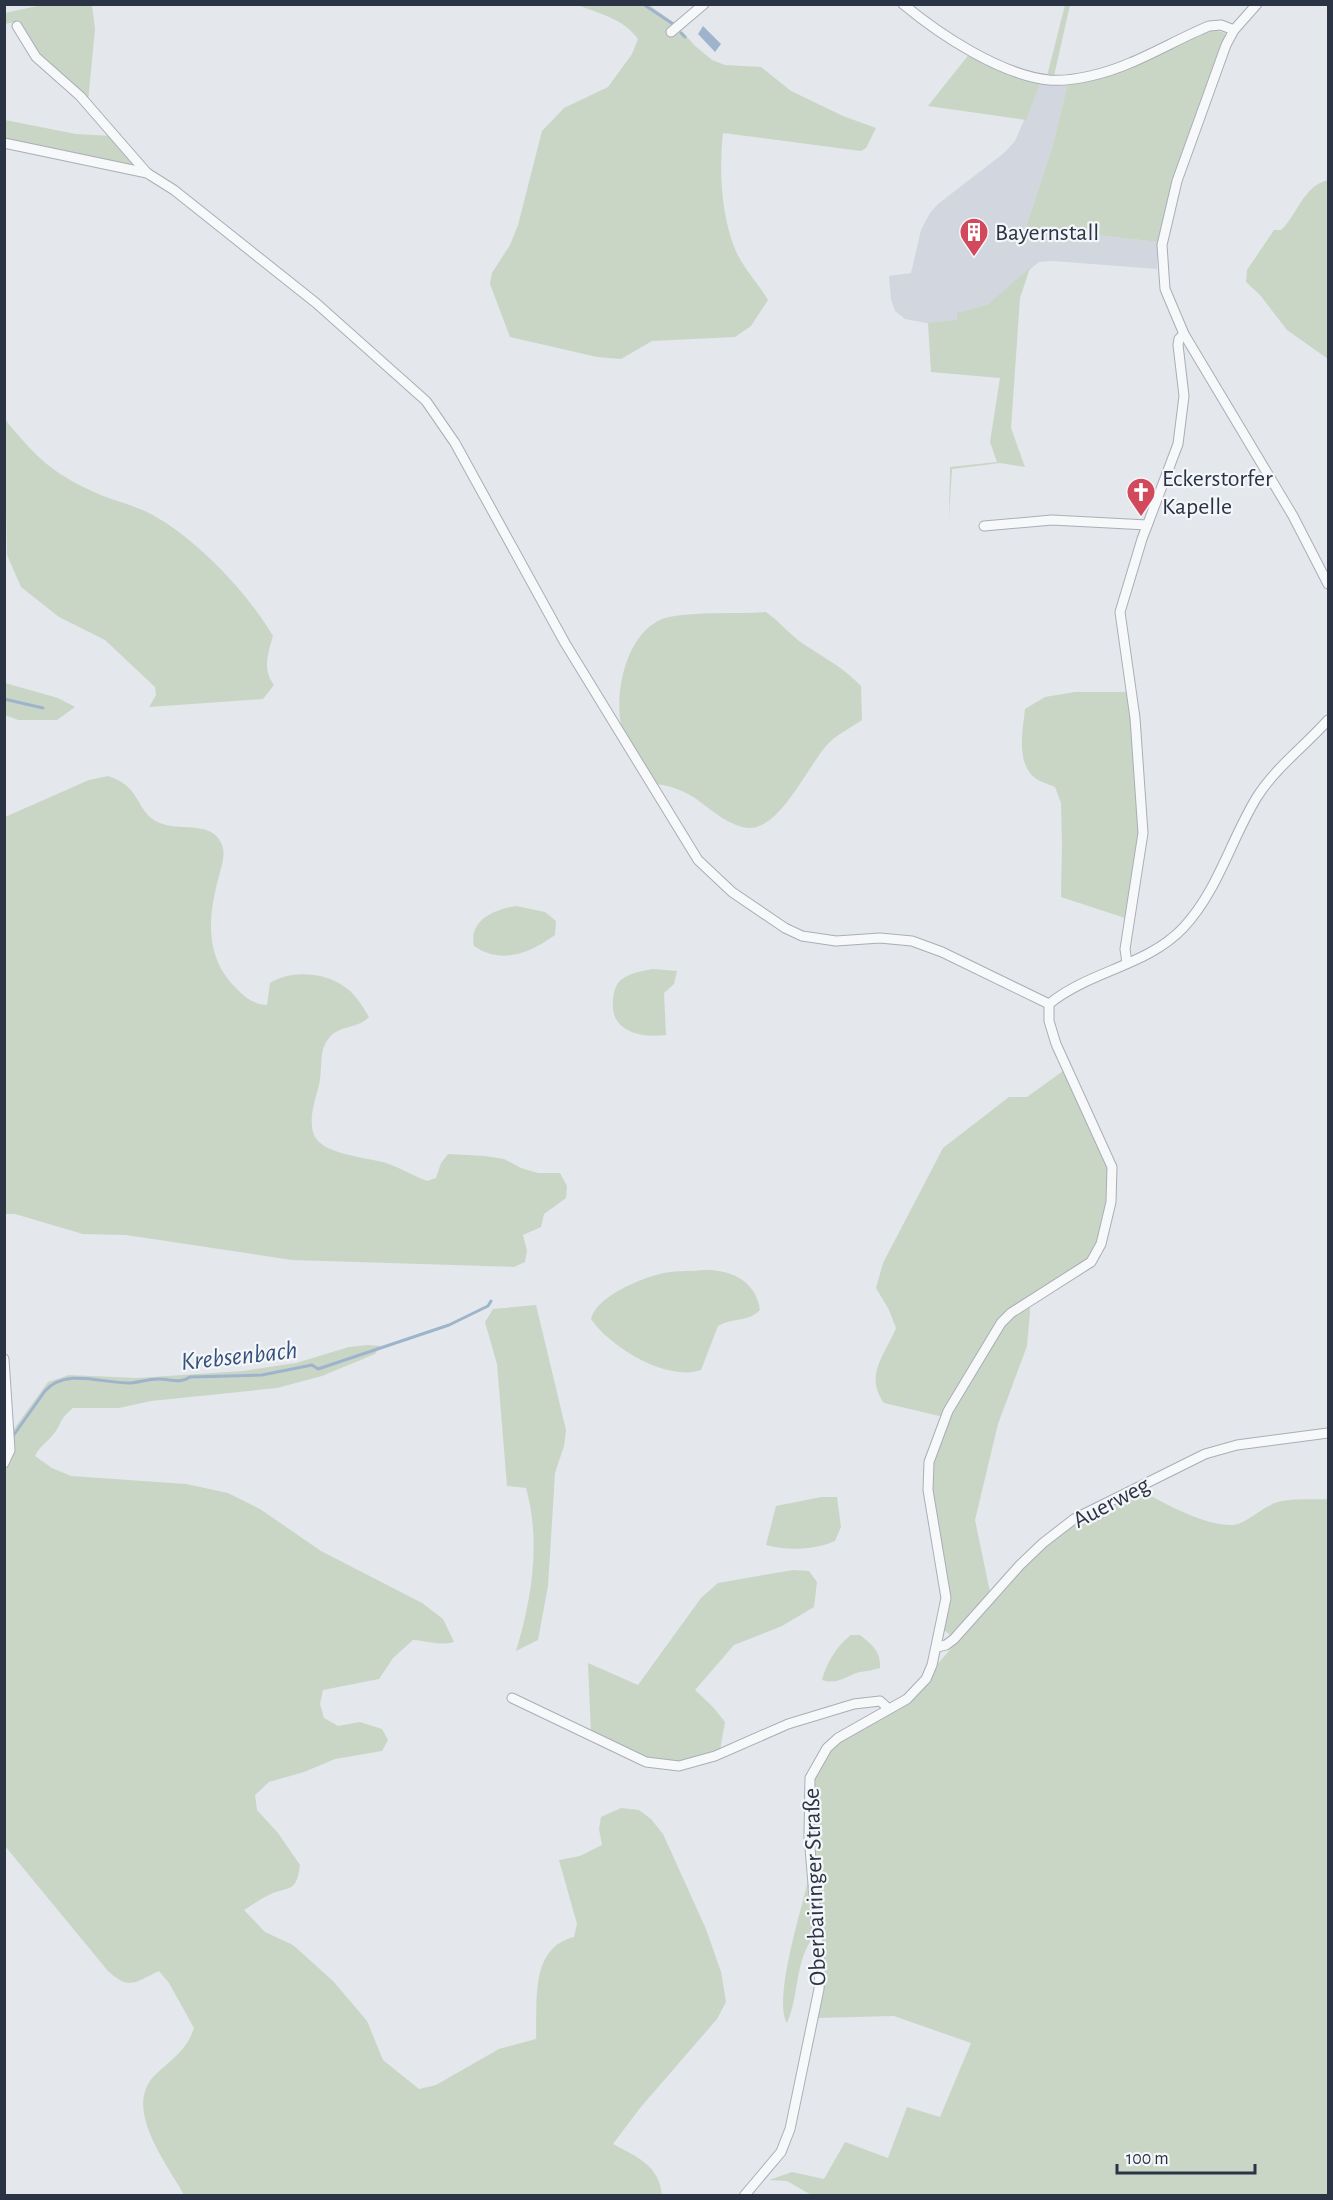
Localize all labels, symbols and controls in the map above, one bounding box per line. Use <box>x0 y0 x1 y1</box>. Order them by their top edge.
building icon: Bayernstall <box>958 216 990 258</box>
place label: Bayernstall <box>995 221 1099 245</box>
place label: Eckerstorfer Kapelle <box>1162 467 1273 519</box>
church icon: Eckerstorfer Kapelle <box>1125 476 1157 518</box>
water label: Krebsenbach <box>179 1337 299 1375</box>
street label: Auerweg <box>1069 1473 1154 1533</box>
street label: Oberbairinger Straße <box>800 1788 830 1986</box>
scale bar <box>1117 2137 1255 2175</box>
text: 100 m <box>1126 2150 1169 2168</box>

